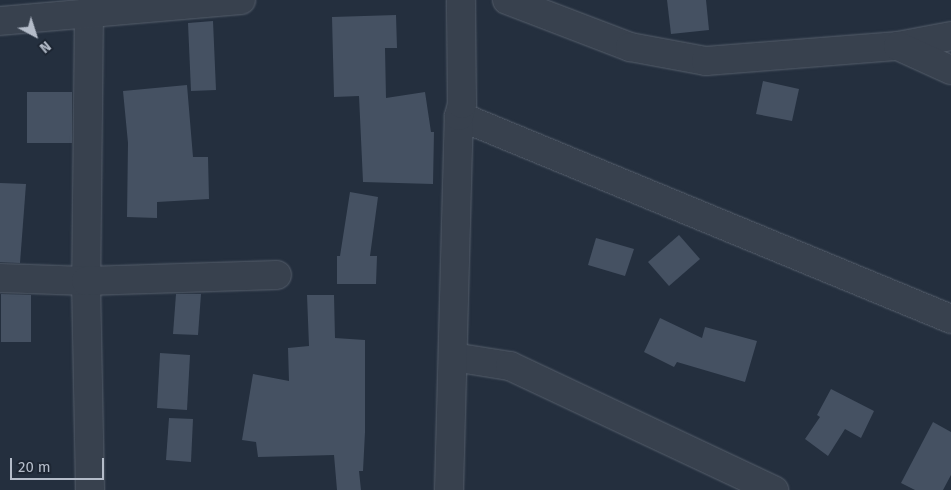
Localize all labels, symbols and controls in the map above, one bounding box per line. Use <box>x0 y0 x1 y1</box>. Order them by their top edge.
north arrow <box>10 10 60 60</box>
text: N <box>36 37 54 56</box>
scale bar <box>12 448 106 480</box>
text: 20 m <box>18 458 51 476</box>

